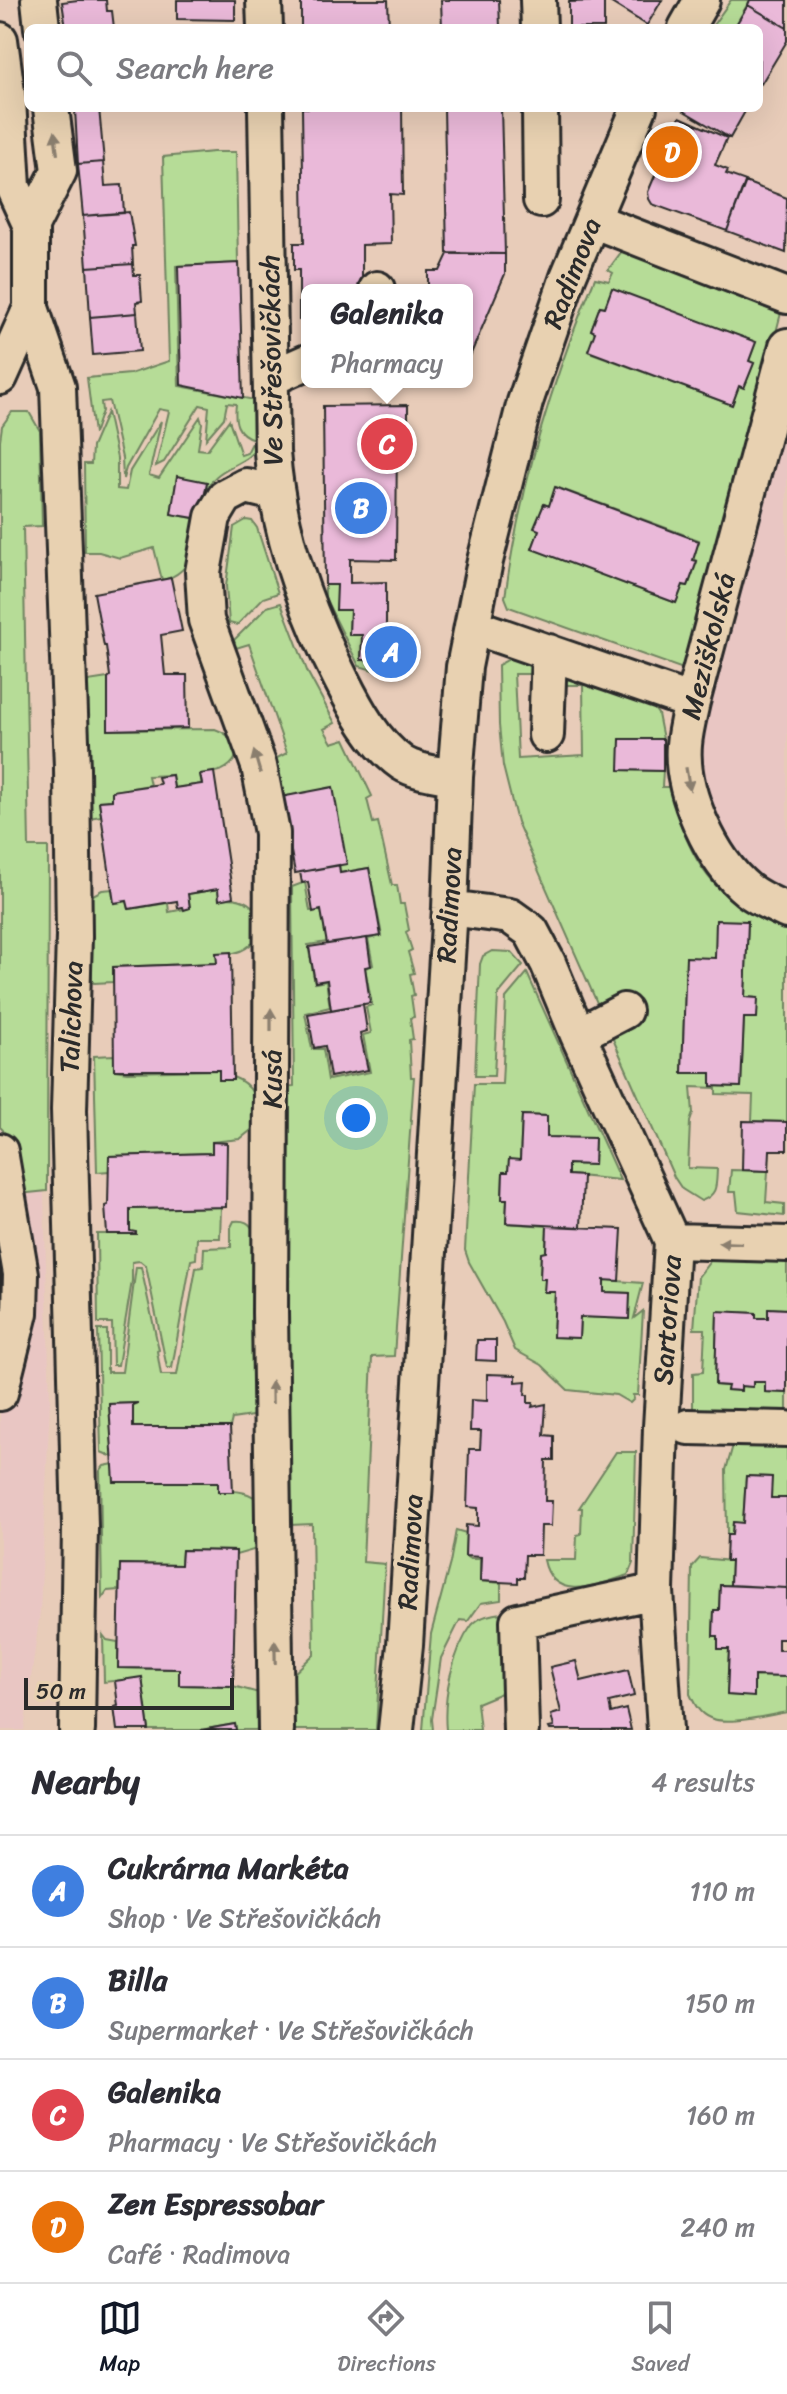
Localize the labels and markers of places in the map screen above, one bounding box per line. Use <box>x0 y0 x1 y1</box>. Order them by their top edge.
pin: D <box>646 122 698 182</box>
pin: C <box>361 414 413 474</box>
pin: B <box>335 478 387 538</box>
pin: A <box>365 622 417 682</box>

